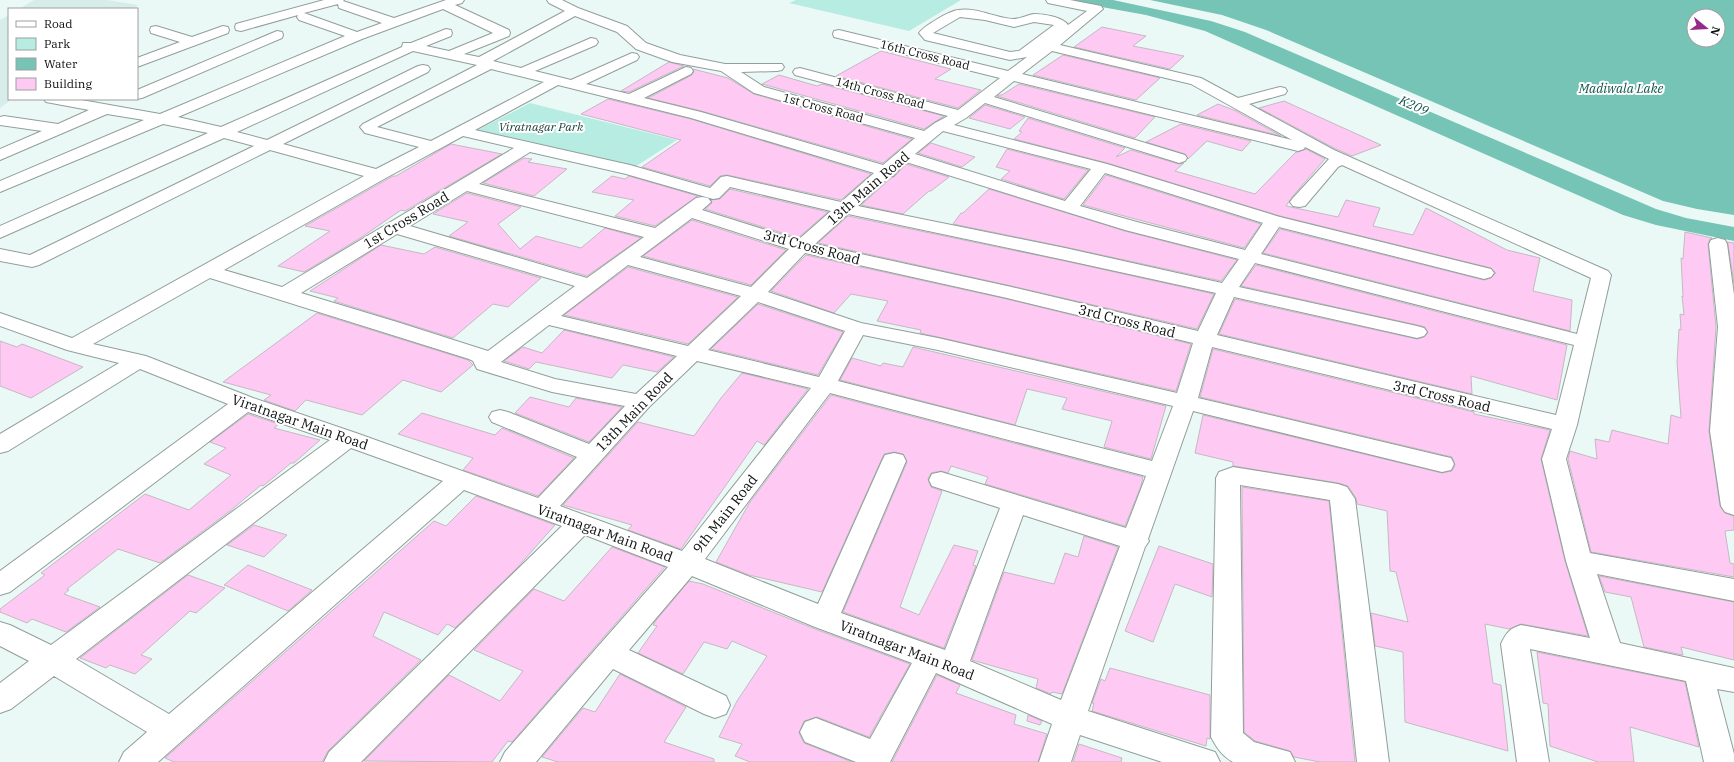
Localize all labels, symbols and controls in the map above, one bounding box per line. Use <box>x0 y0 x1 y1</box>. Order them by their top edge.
legend <box>8 8 138 100</box>
north arrow <box>1686 8 1726 48</box>
text: Road <box>44 16 73 31</box>
text: N <box>1707 25 1724 38</box>
text: Park <box>44 36 70 51</box>
street label: 16th Cross Road <box>879 36 971 73</box>
text: Water <box>44 56 78 71</box>
street label: 14th Cross Road <box>834 73 926 112</box>
text: Building <box>44 76 92 91</box>
water label: Madiwala Lake <box>1578 80 1664 97</box>
street label: 1st Cross Road <box>781 90 865 125</box>
water label: K209 <box>1396 91 1432 120</box>
park label: Viratnagar Park <box>499 119 584 134</box>
street label: 13th Main Road <box>823 147 913 229</box>
street label: 1st Cross Road <box>360 187 452 253</box>
street label: 3rd Cross Road <box>762 225 863 269</box>
street label: 3rd Cross Road <box>1077 300 1178 342</box>
street label: 13th Main Road <box>592 368 677 456</box>
street label: 3rd Cross Road <box>1391 376 1493 416</box>
street label: Viratnagar Main Road <box>229 390 371 454</box>
street label: 9th Main Road <box>689 471 762 557</box>
street label: Viratnagar Main Road <box>535 500 676 566</box>
street label: Viratnagar Main Road <box>837 616 977 684</box>

